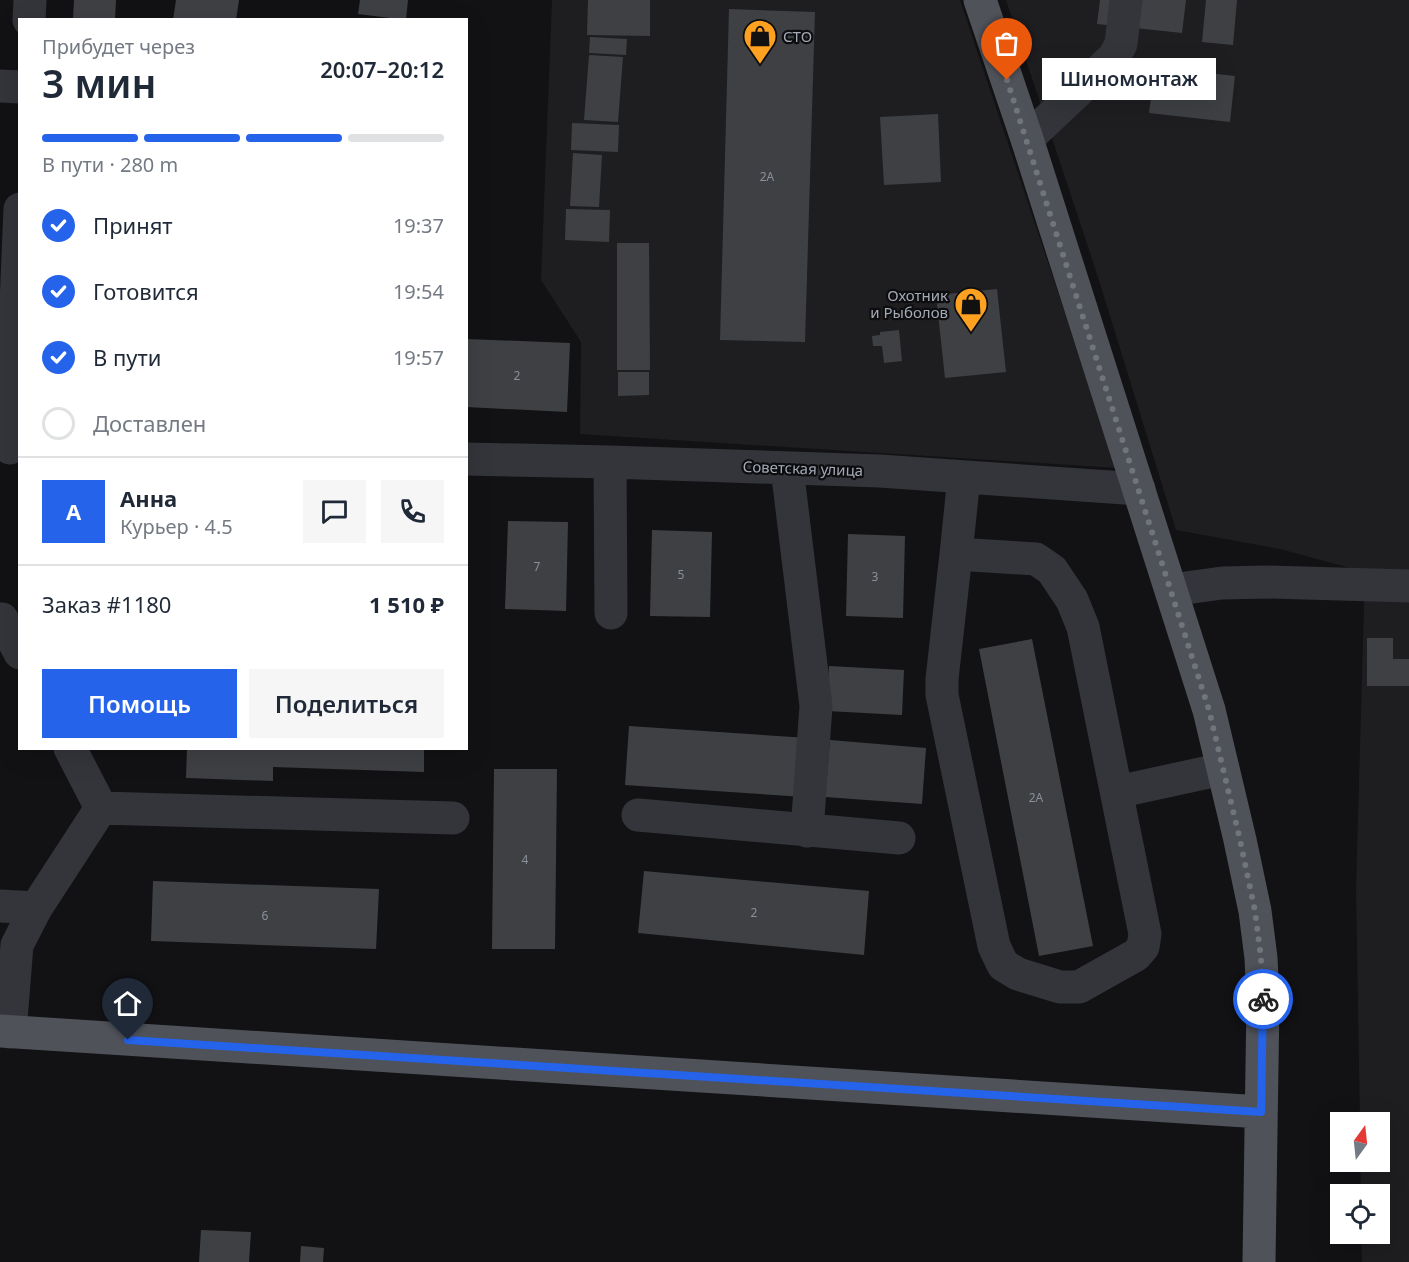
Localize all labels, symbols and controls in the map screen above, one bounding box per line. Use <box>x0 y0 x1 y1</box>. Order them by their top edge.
shop icon: СТО <box>742 18 778 65</box>
pin <box>981 18 1032 80</box>
place label: СТО <box>783 26 812 46</box>
icon: bag <box>990 27 1023 60</box>
text: Прибудет через <box>42 33 195 60</box>
text: 20:07–20:12 <box>320 54 444 84</box>
text: 3 мин <box>42 56 157 109</box>
callout: Шиномонтаж <box>1043 59 1217 101</box>
text: Шиномонтаж <box>1060 65 1198 92</box>
text: В пути · 280 m <box>42 151 178 178</box>
house number: 2А <box>760 168 775 185</box>
icon: check <box>42 209 75 242</box>
text: Принят <box>93 210 173 240</box>
text: 19:37 <box>393 212 444 239</box>
icon: check <box>42 275 75 308</box>
text: Готовится <box>93 276 199 306</box>
text: 19:54 <box>393 278 444 305</box>
place label: Охотник и Рыболов <box>870 285 948 322</box>
shop icon: Охотник и Рыболов <box>953 286 989 333</box>
icon: check <box>42 341 75 374</box>
text: В пути <box>93 342 161 372</box>
text: 19:57 <box>393 344 444 371</box>
house number: 2 <box>514 367 521 384</box>
text: Доставлен <box>93 408 206 438</box>
street label: Советская улица <box>742 456 864 480</box>
button: chat <box>303 480 366 543</box>
button: phone <box>381 480 444 543</box>
text: Анна <box>120 483 177 513</box>
text: А <box>66 496 81 526</box>
text: Курьер · 4.5 <box>120 513 233 540</box>
house number: 7 <box>534 558 541 575</box>
house number: 5 <box>678 566 685 583</box>
house number: 3 <box>872 568 879 585</box>
text: Заказ #1180 <box>42 589 171 619</box>
text: 1 510 ₽ <box>369 589 444 619</box>
button: Помощь <box>42 669 237 738</box>
button: Поделиться <box>249 669 444 738</box>
house number: 2А <box>1029 789 1044 806</box>
house number: 4 <box>522 851 529 868</box>
house number: 2 <box>751 904 758 921</box>
house number: 6 <box>262 907 269 924</box>
courier <box>1233 969 1293 1029</box>
pin <box>102 978 153 1040</box>
icon: bike <box>1247 983 1280 1016</box>
icon: home <box>111 987 144 1020</box>
north arrow <box>1330 1112 1390 1172</box>
map controls <box>1330 1112 1390 1244</box>
button: locate <box>1330 1184 1390 1244</box>

